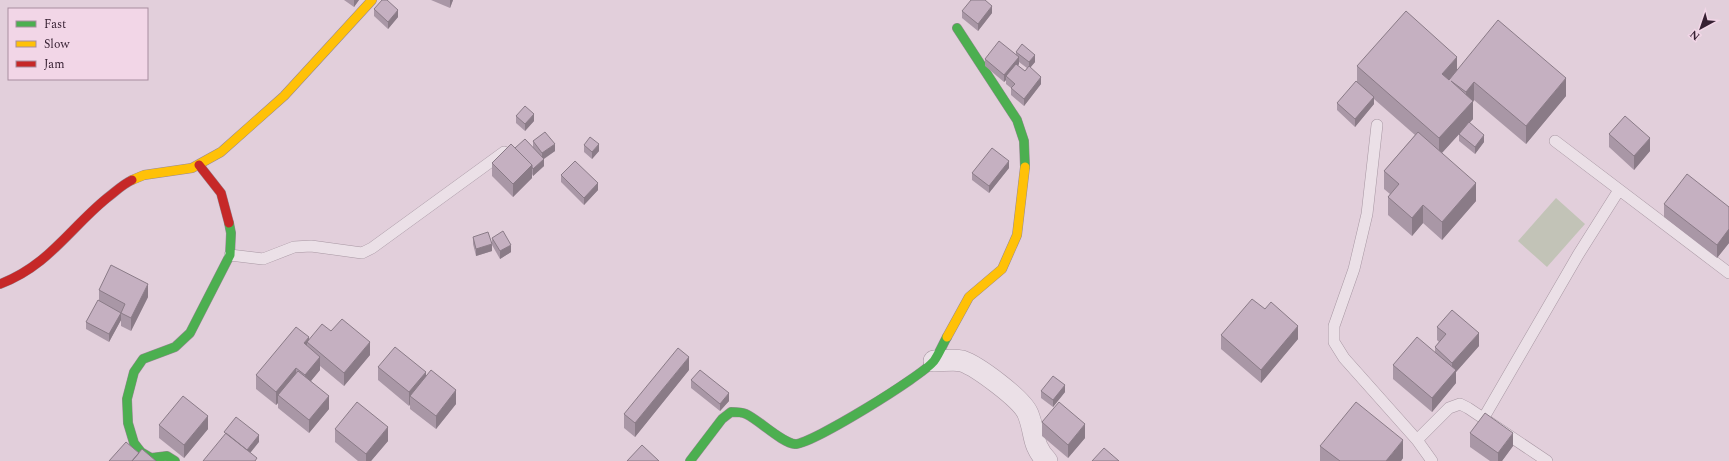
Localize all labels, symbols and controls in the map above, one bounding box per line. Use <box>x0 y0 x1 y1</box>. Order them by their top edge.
legend <box>8 8 148 80</box>
north arrow <box>1681 8 1721 48</box>
text: Fast <box>44 15 66 34</box>
text: N <box>1686 26 1704 45</box>
text: Slow <box>44 35 70 54</box>
text: Jam <box>44 55 65 74</box>

